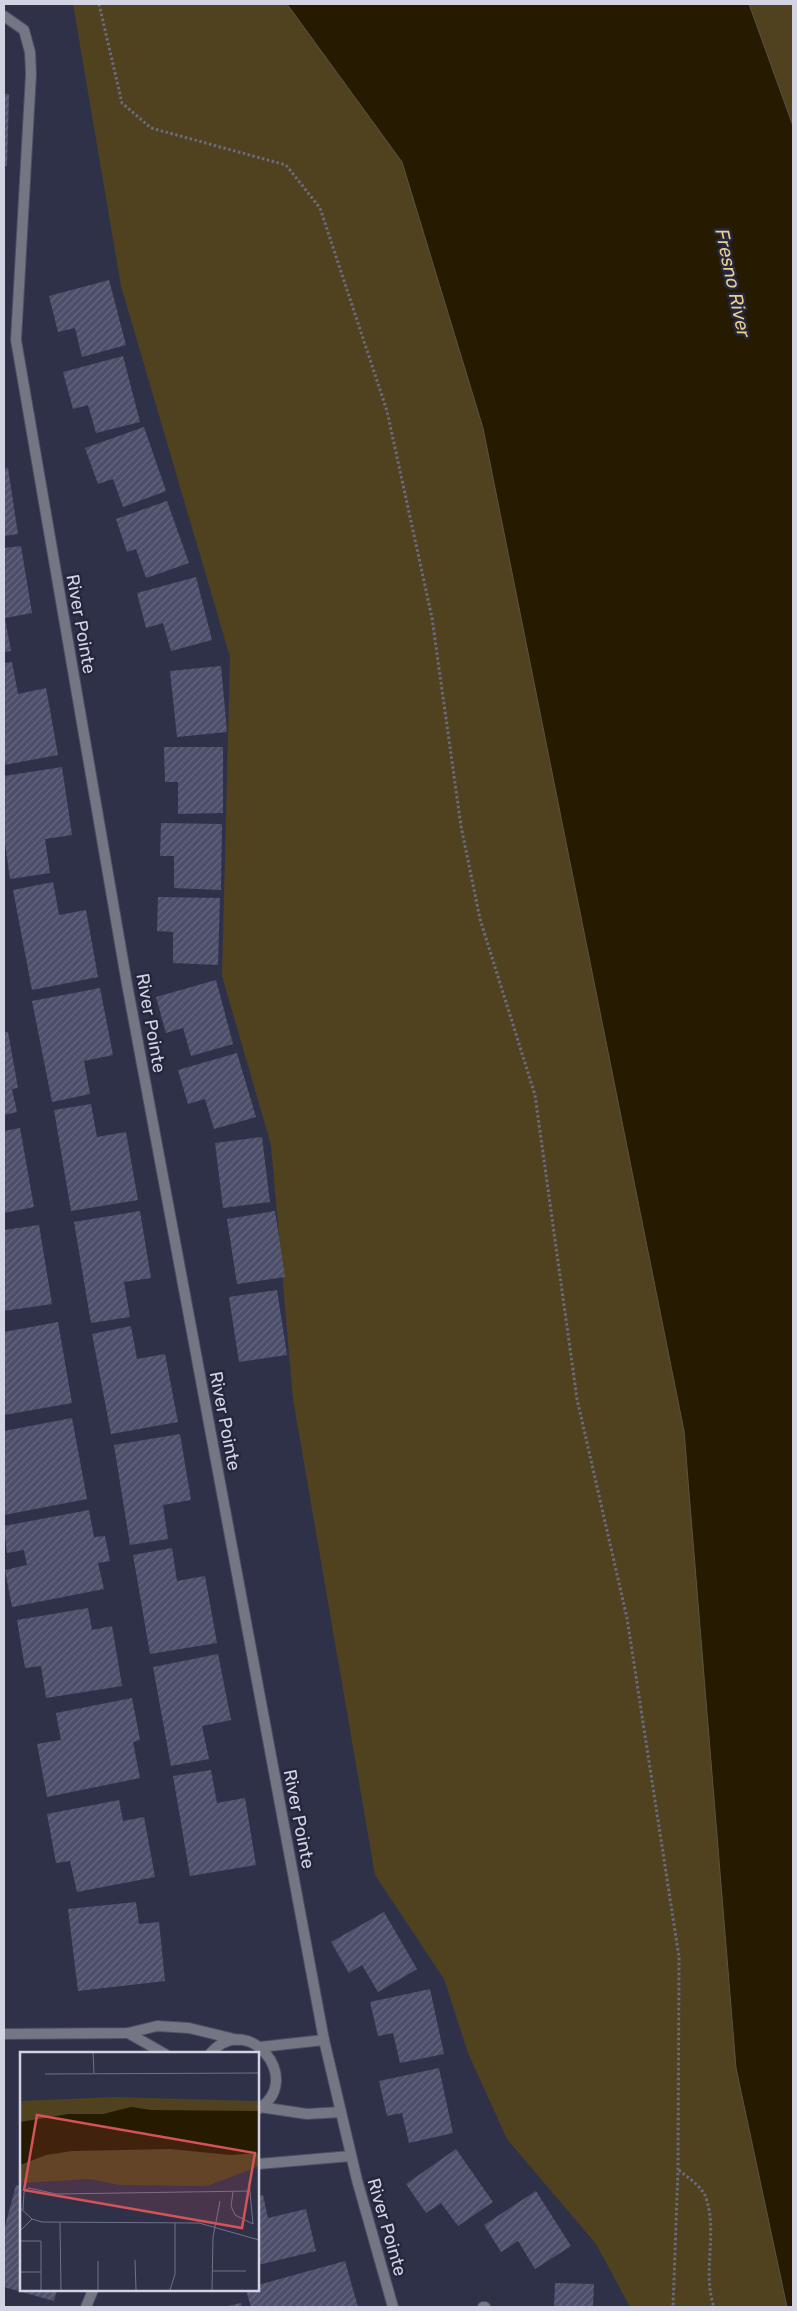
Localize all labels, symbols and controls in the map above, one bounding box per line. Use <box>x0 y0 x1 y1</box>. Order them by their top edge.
water label: Fresno River <box>710 227 756 340</box>
street label: River Pointe <box>61 572 101 676</box>
street label: River Pointe <box>131 971 171 1075</box>
street label: River Pointe <box>205 1369 245 1473</box>
street label: River Pointe <box>279 1767 319 1871</box>
inset map <box>20 2052 259 2291</box>
street label: River Pointe <box>363 2176 411 2278</box>

